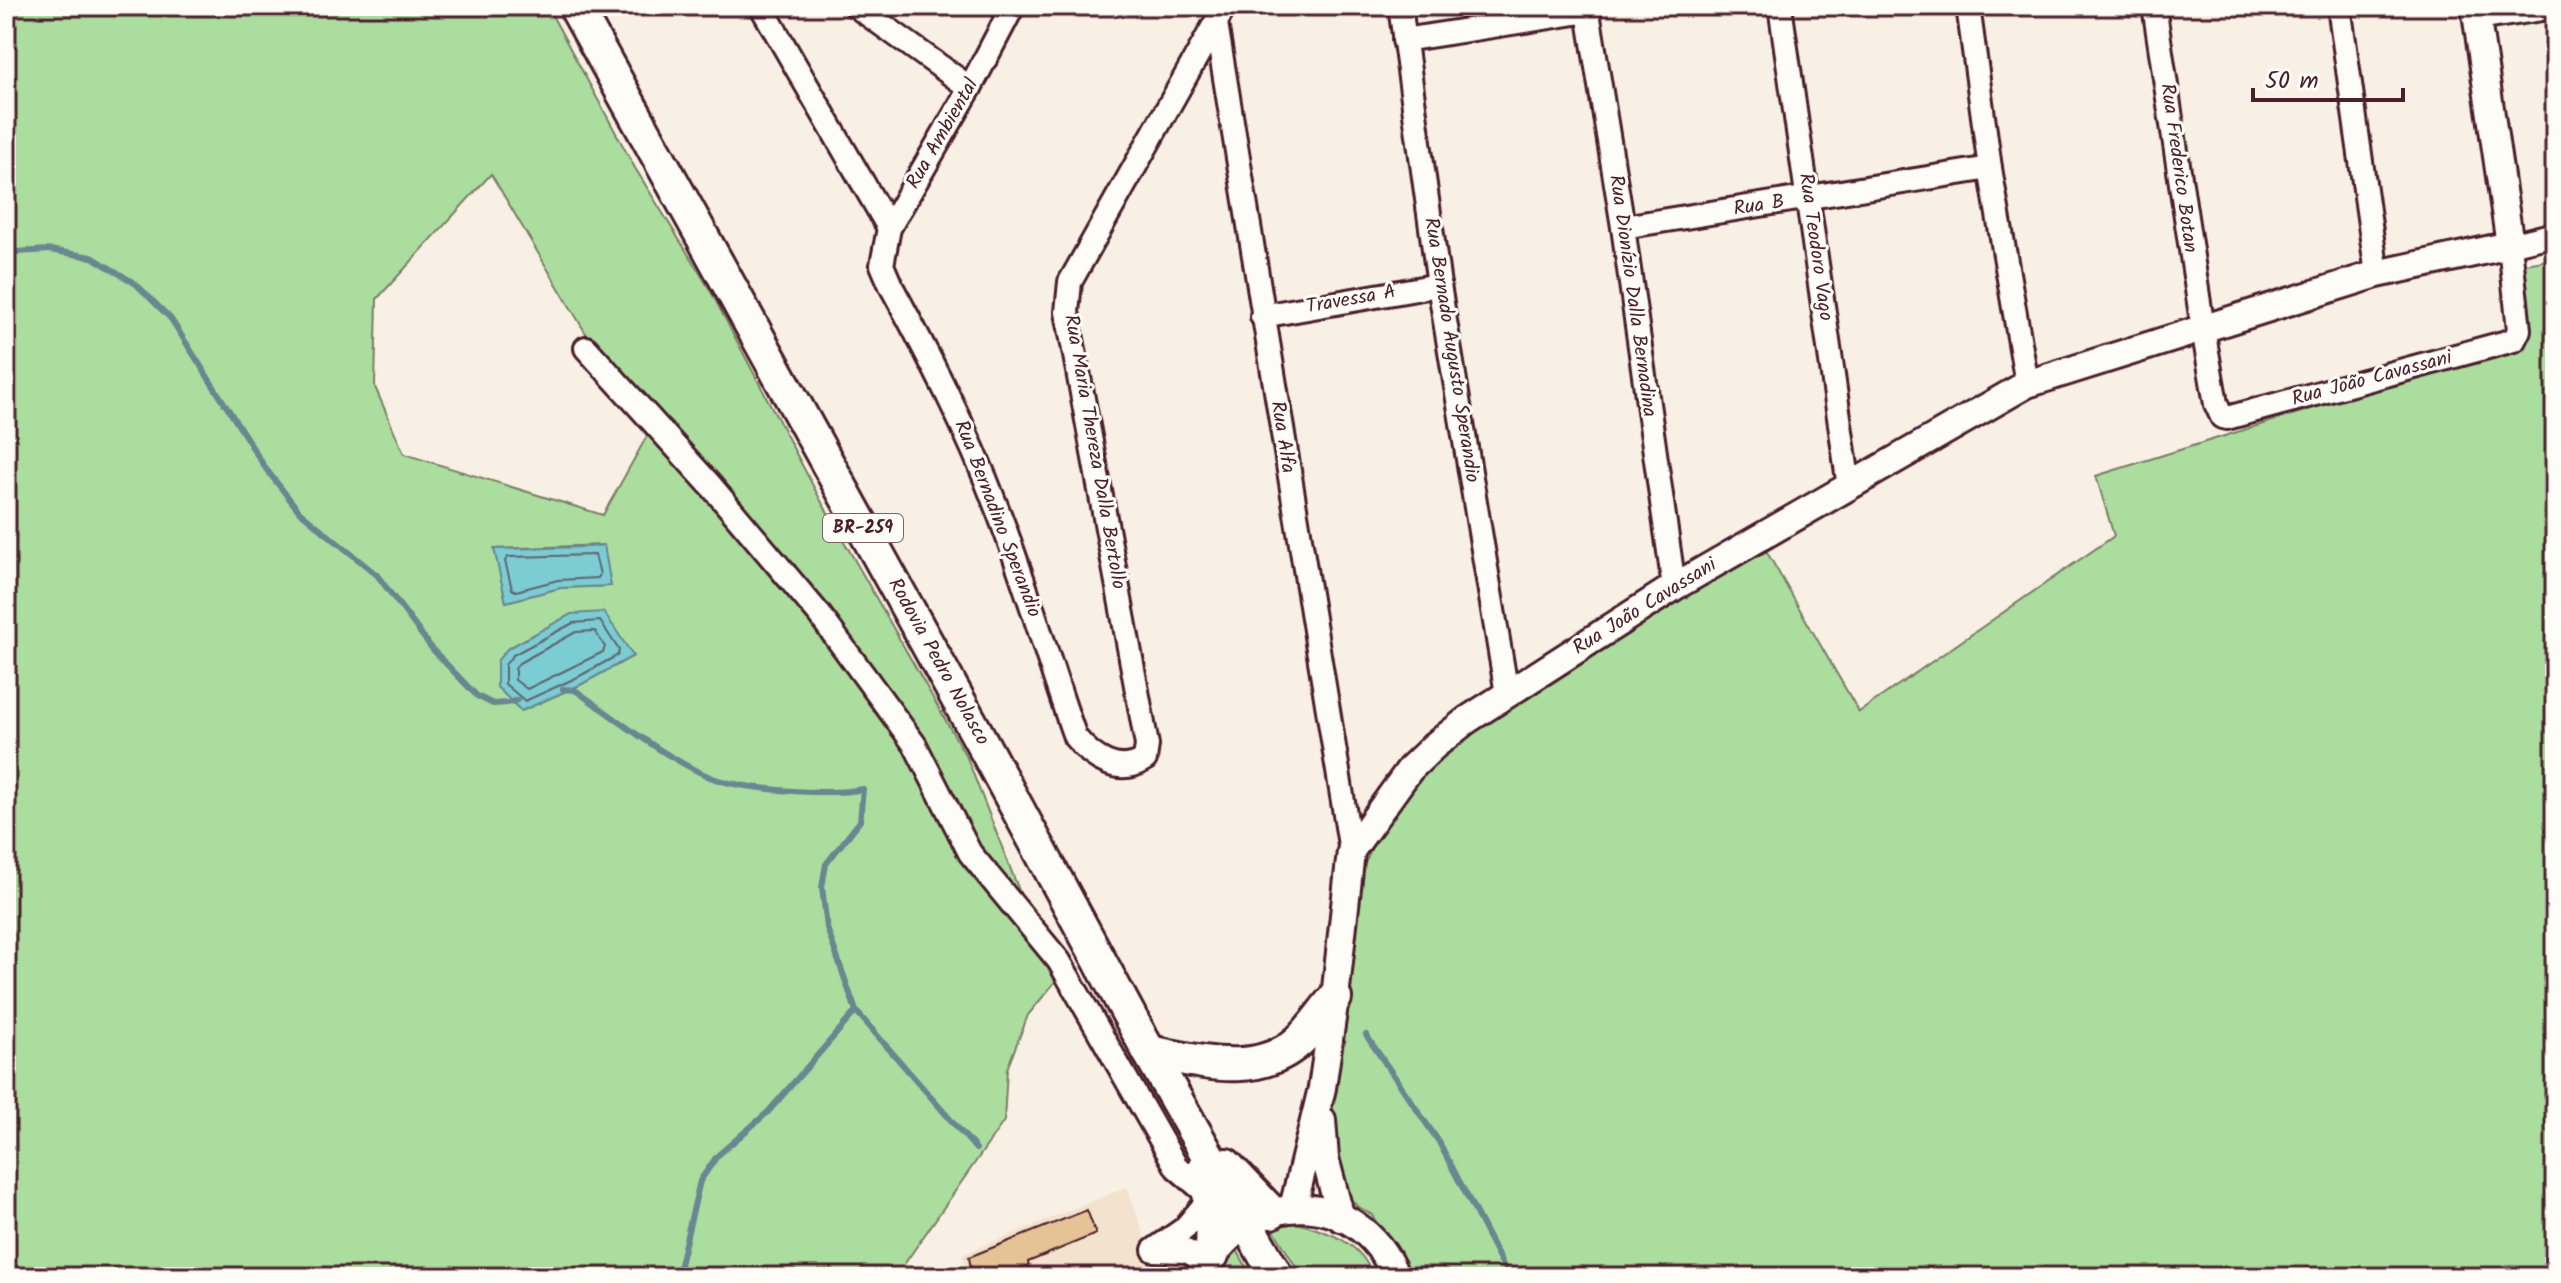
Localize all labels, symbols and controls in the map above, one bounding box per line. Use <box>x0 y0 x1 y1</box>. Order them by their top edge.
scale bar <box>2253 52 2403 102</box>
text: 50 m <box>2265 62 2319 101</box>
street label: Rua Ambiental <box>898 72 988 196</box>
street label: Rua Frederico Botan <box>2150 81 2206 255</box>
street label: Rua Teodoro Vago <box>1789 171 1841 323</box>
street label: Rua Dionízio Dalla Bernadina <box>1599 173 1665 419</box>
street label: Rua B <box>1731 186 1787 226</box>
street label: Rua Bernado Augusto Sperandio <box>1414 215 1488 485</box>
street label: Travessa A <box>1304 276 1398 324</box>
street label: Rua Maria Thereza Dalla Bertollo <box>1054 312 1134 592</box>
street label: Rua João Cavassani <box>2288 342 2457 416</box>
street label: Rua Alfa <box>1261 399 1303 475</box>
street label: Rua Bernadino Sperandio <box>945 416 1049 622</box>
road number: BR-259 <box>823 514 903 542</box>
street label: Rua João Cavassani <box>1567 549 1724 664</box>
street label: Rodovia Pedro Nolasco <box>879 572 997 752</box>

